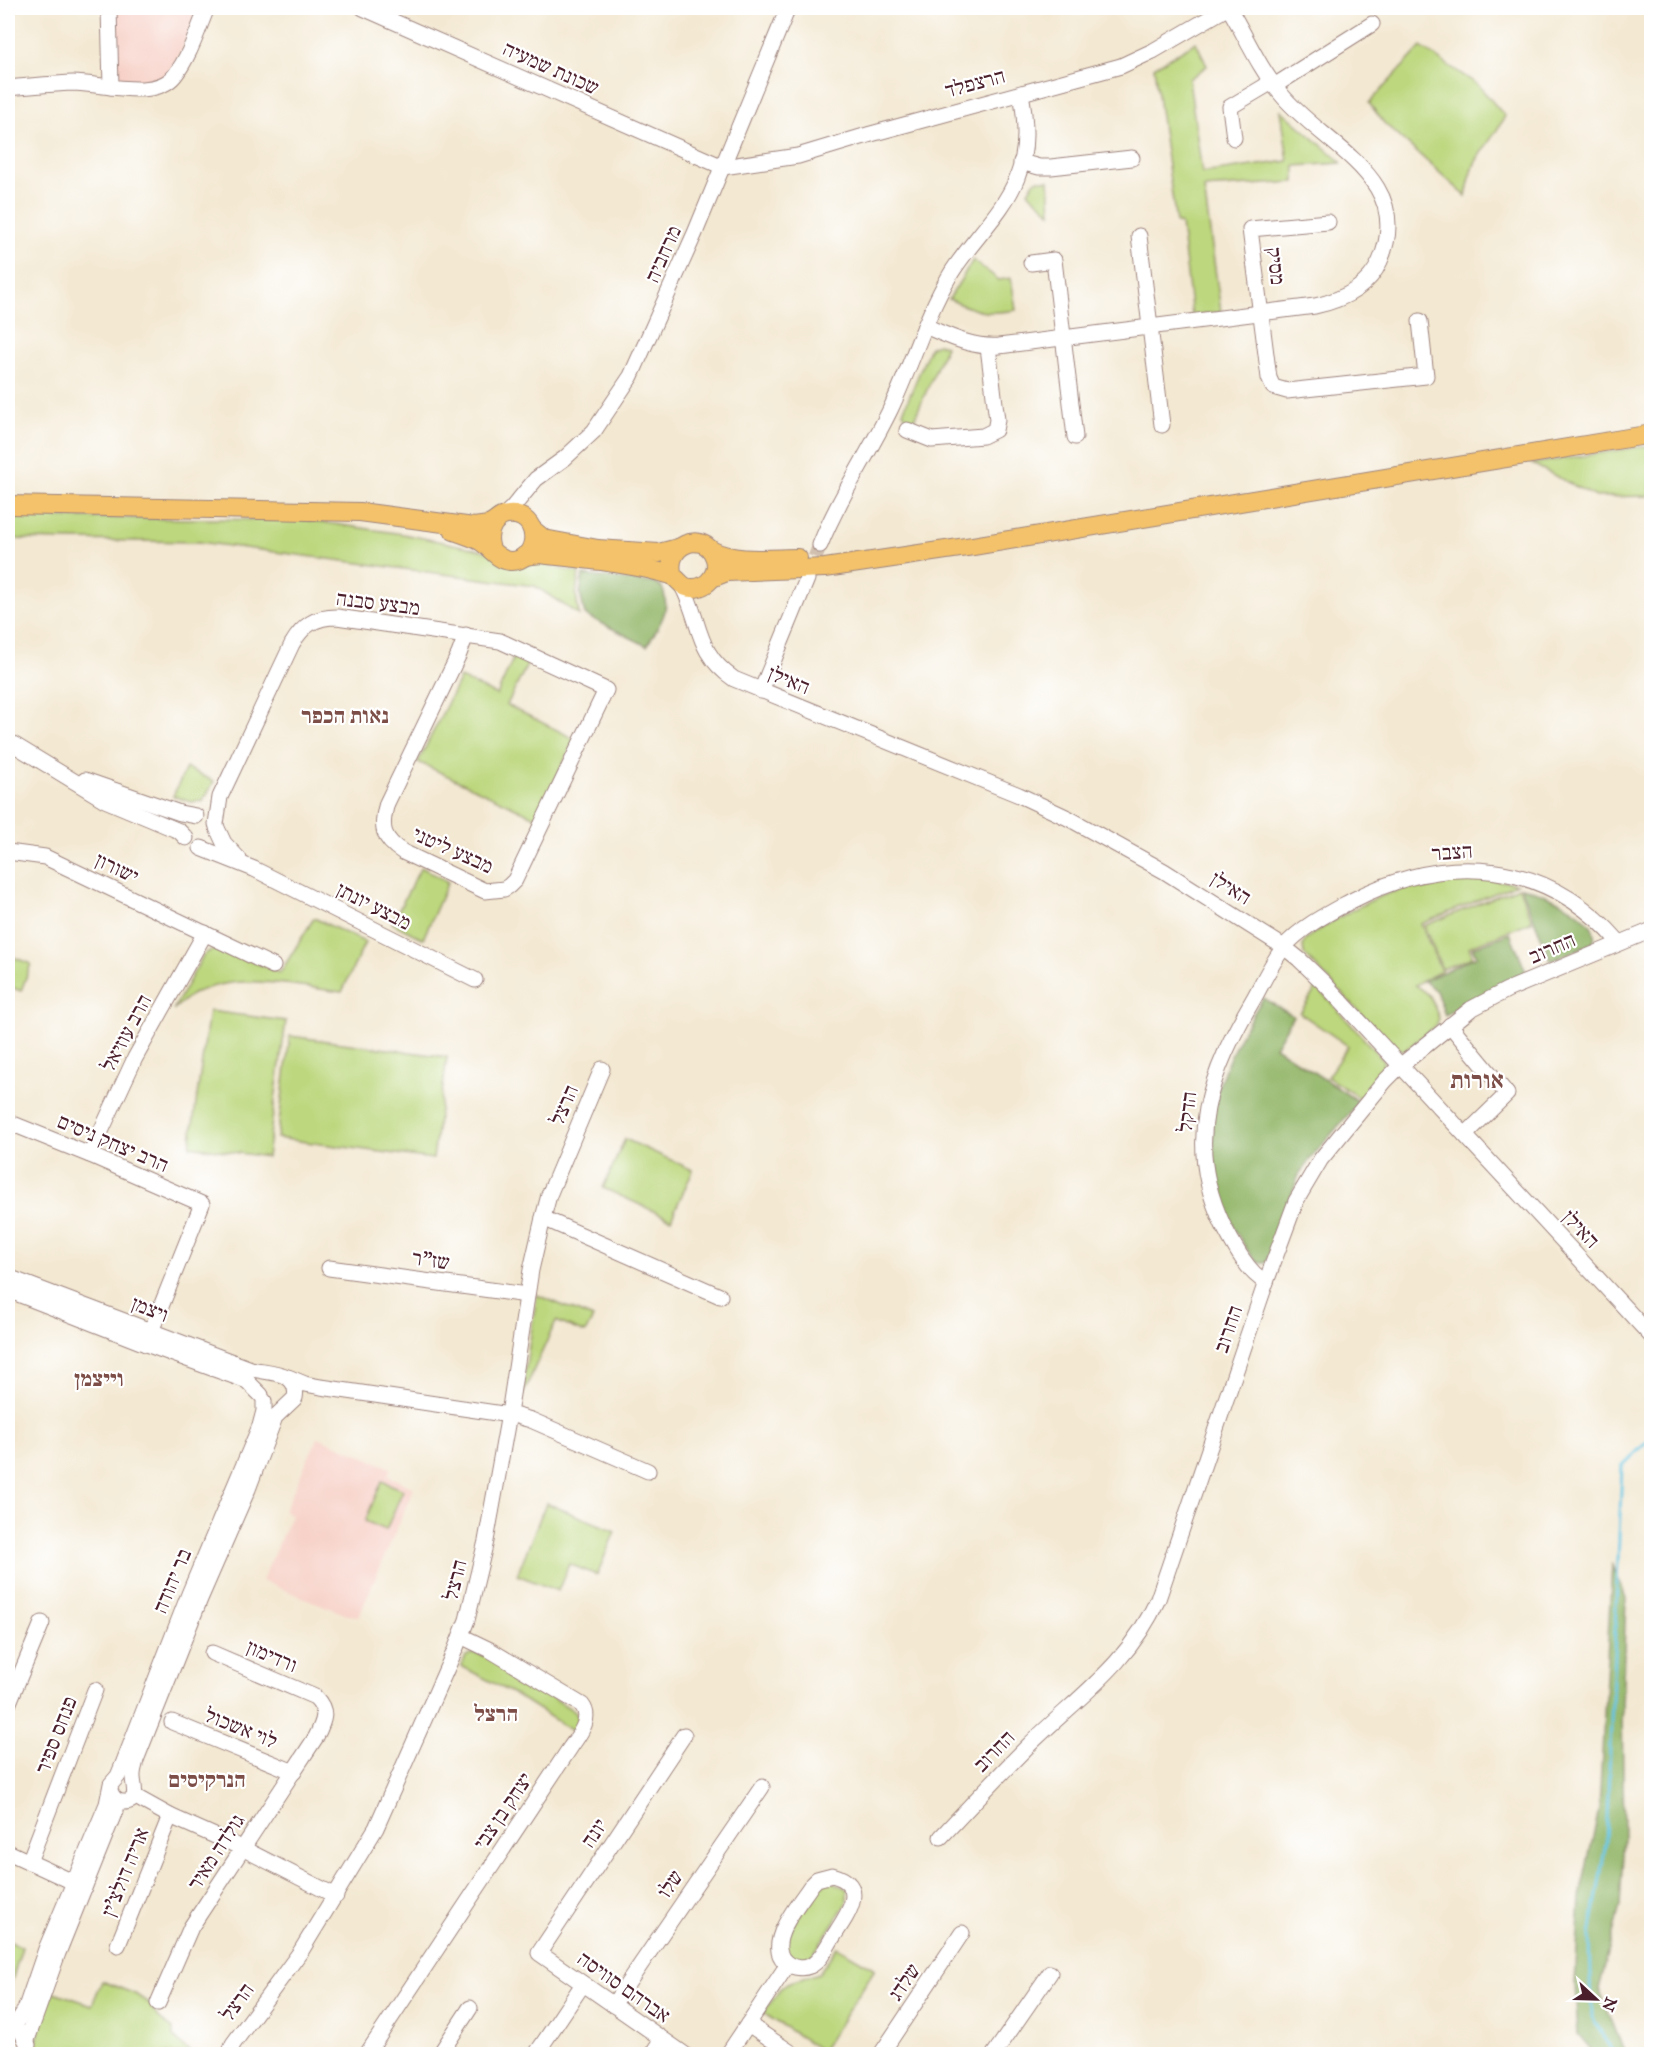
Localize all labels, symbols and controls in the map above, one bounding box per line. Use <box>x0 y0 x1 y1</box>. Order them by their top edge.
street label: שכונת שמעיה <box>499 35 603 101</box>
street label: הרצפלד <box>942 62 1008 104</box>
street label: מרחביה <box>639 221 687 287</box>
street label: מסיק <box>1261 245 1291 287</box>
street label: מבצע סבנה <box>334 585 422 621</box>
street label: האילן <box>764 660 814 700</box>
district label: נאות הכפר <box>301 702 389 729</box>
street label: מבצע ליטני <box>409 821 497 879</box>
street label: הצבר <box>1430 838 1474 866</box>
street label: ישורון <box>91 847 143 889</box>
street label: האילן <box>1206 866 1256 910</box>
street label: מבצע יונתן <box>332 876 416 936</box>
street label: החרוב <box>1525 927 1579 969</box>
street label: הרב עוזיאל <box>95 990 157 1076</box>
district label: אורות <box>1450 1065 1504 1095</box>
street label: הרצל <box>544 1081 584 1129</box>
street label: הדקל <box>1172 1090 1202 1134</box>
street label: הרב יצחק ניסים <box>53 1108 173 1178</box>
street label: האילן <box>1557 1204 1605 1254</box>
street label: שז"ר <box>410 1244 452 1276</box>
street label: ויצמן <box>128 1290 172 1328</box>
street label: החרוב <box>1208 1302 1248 1356</box>
district label: וייצמן <box>74 1365 124 1392</box>
street label: בר יהודה <box>147 1545 197 1617</box>
street label: הרצל <box>437 1557 473 1603</box>
street label: ורדימון <box>243 1634 301 1678</box>
street label: פנחס ספיר <box>29 1693 83 1777</box>
district label: הרצל <box>474 1700 518 1727</box>
street label: לוי אשכול <box>201 1702 281 1754</box>
street label: החרוב <box>968 1725 1020 1777</box>
district label: הנרקיסים <box>168 1766 246 1793</box>
street label: יצחק בן צבי <box>468 1767 538 1855</box>
street label: גולדה מאיר <box>182 1809 250 1895</box>
street label: יונה <box>575 1813 613 1852</box>
street label: אריה דולצ'ין <box>95 1824 155 1920</box>
street label: שלו <box>651 1865 689 1903</box>
street label: אברהם סוויסה <box>572 1945 676 2029</box>
street label: שלדג <box>882 1958 926 2006</box>
north arrow <box>1566 1969 1626 2029</box>
street label: הרצל <box>214 1978 260 2026</box>
text: N <box>1598 1995 1621 2015</box>

